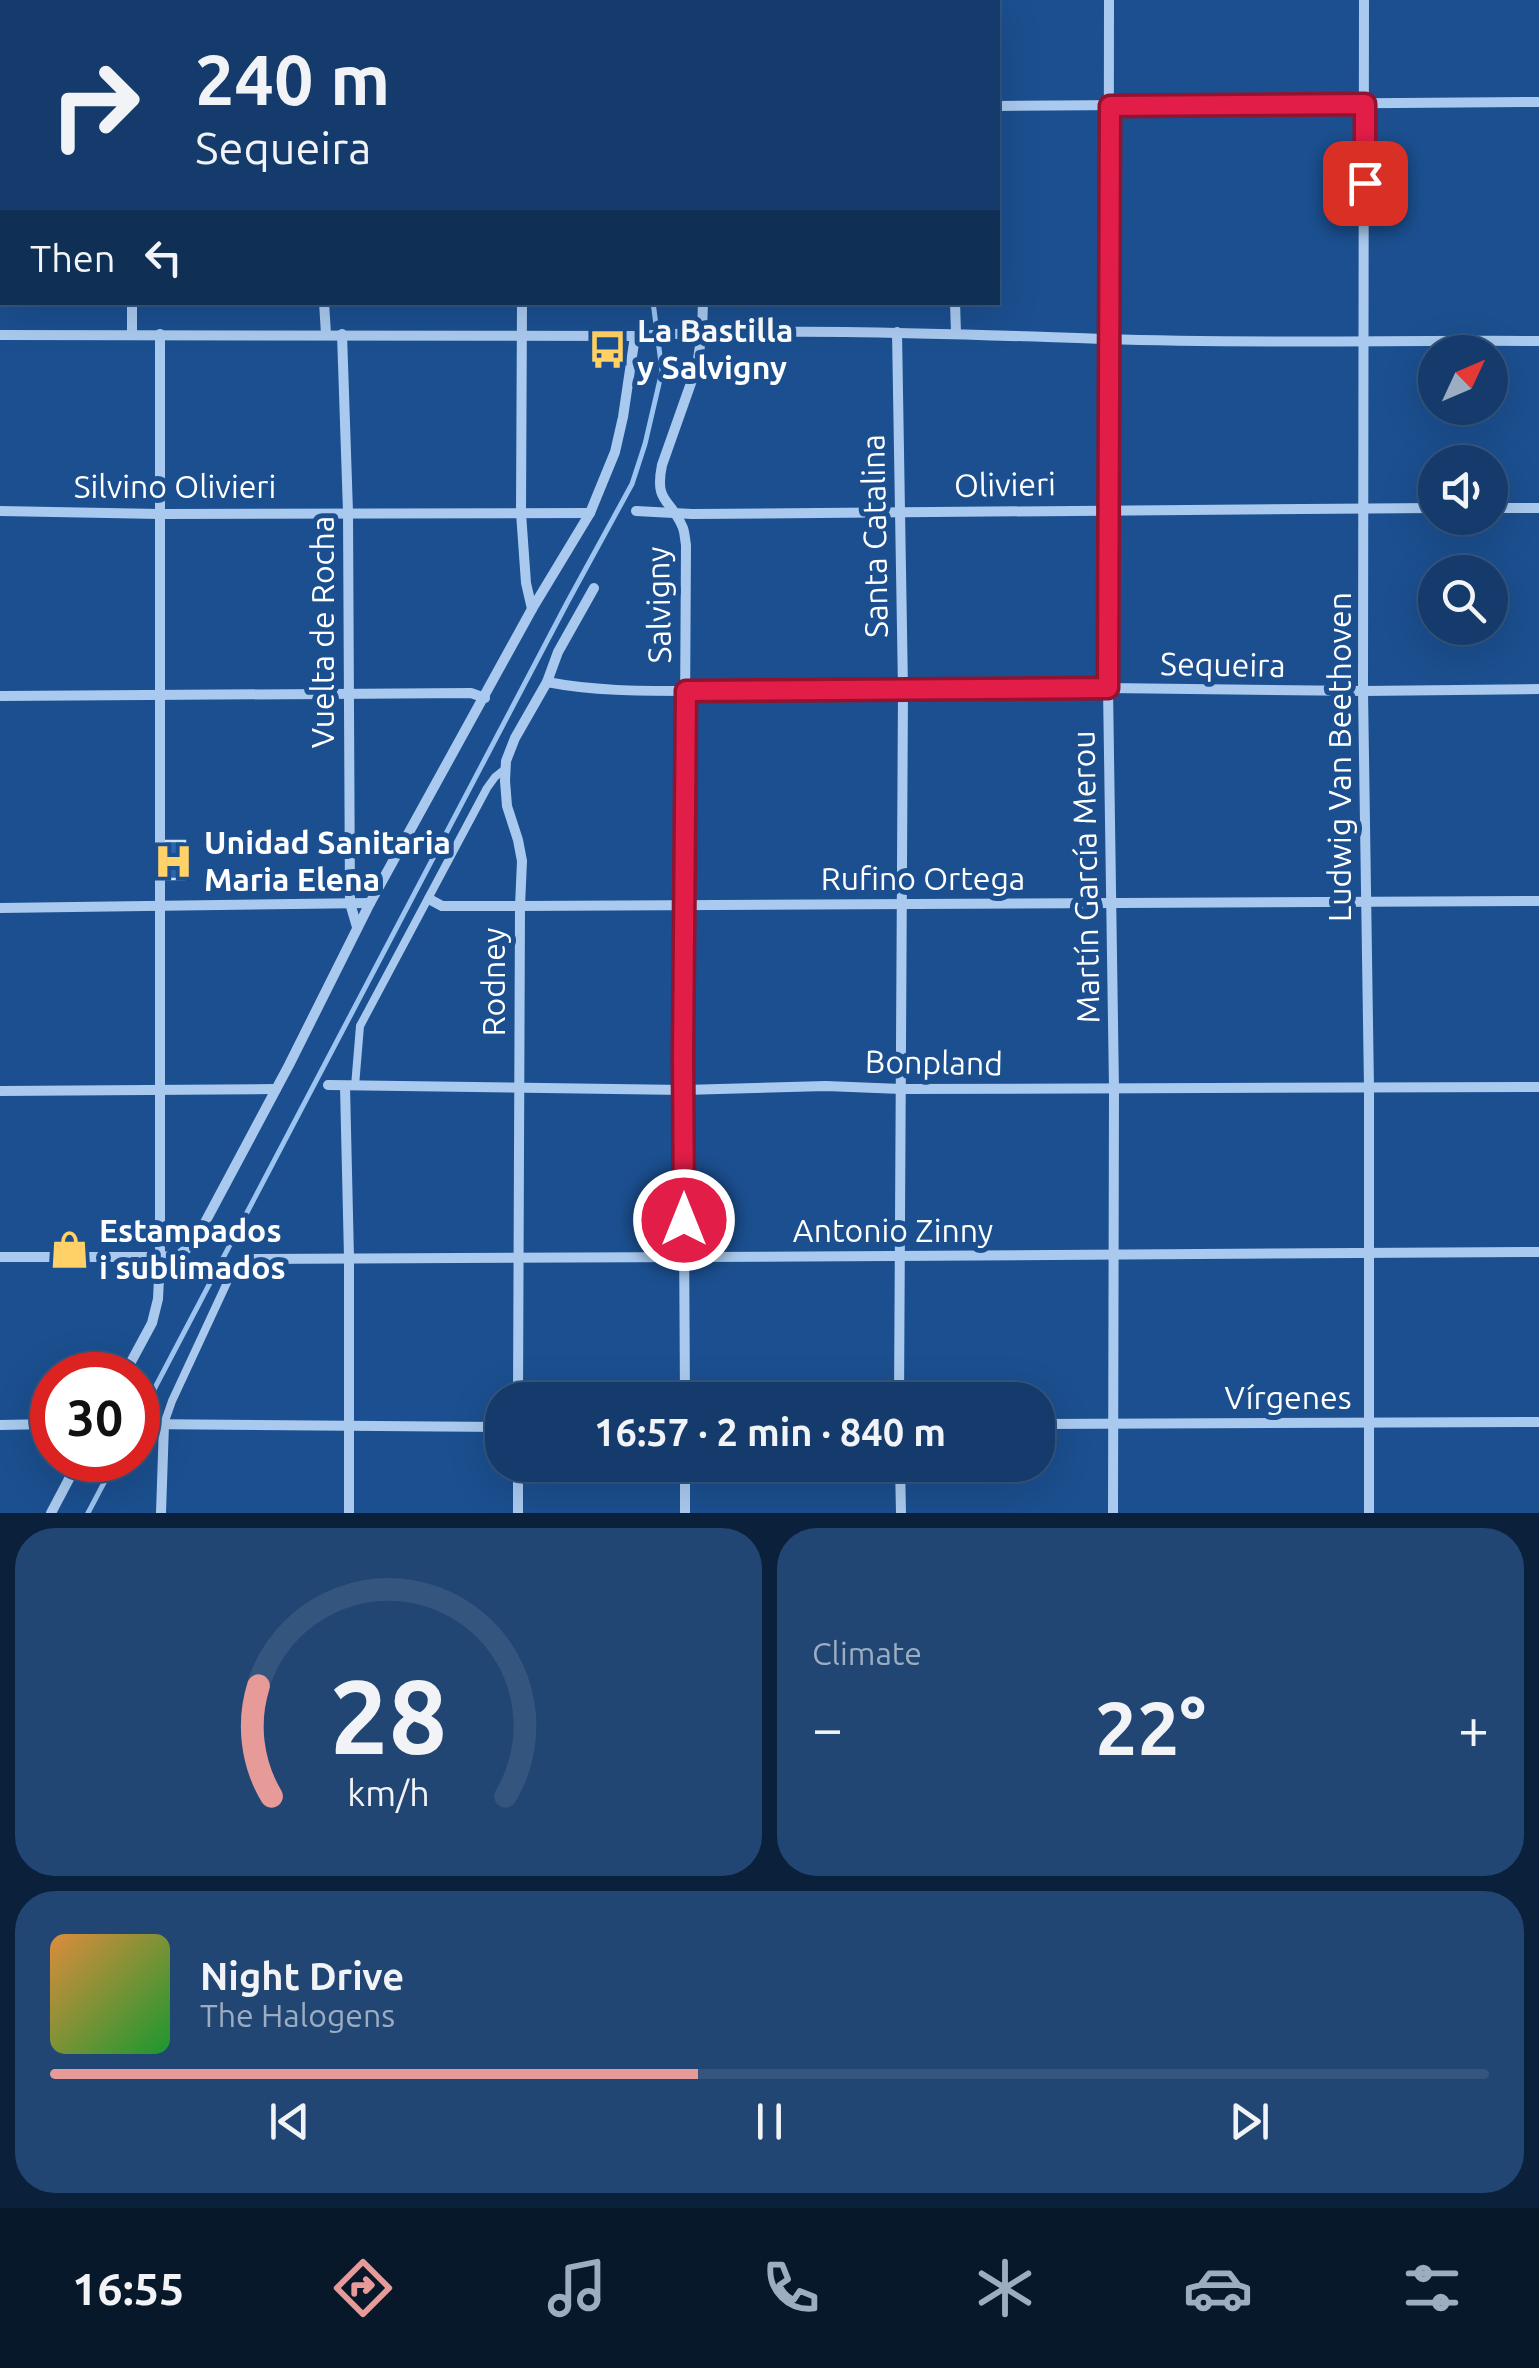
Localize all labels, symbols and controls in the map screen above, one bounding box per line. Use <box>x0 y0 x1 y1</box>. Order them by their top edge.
icon: right <box>30 40 160 170</box>
text: 240 m <box>195 40 390 118</box>
text: Sequeira <box>195 122 371 173</box>
pin <box>1323 141 1408 226</box>
icon: arrive <box>1338 156 1393 211</box>
icon: left <box>136 230 191 285</box>
text: Then <box>30 237 116 279</box>
place label: La Bastilla y Salvigny <box>637 312 793 385</box>
bus stop icon: La Bastilla y Salvigny <box>586 328 628 370</box>
north arrow <box>1418 335 1508 425</box>
map controls <box>1418 335 1508 645</box>
street label: Santa Catalina <box>854 434 894 638</box>
button: sound <box>1418 445 1508 535</box>
street label: Olivieri <box>954 465 1056 503</box>
street label: Silvino Olivieri <box>74 468 276 504</box>
street label: Vuelta de Rocha <box>304 516 340 748</box>
street label: Salvigny <box>639 546 677 664</box>
button: search <box>1418 555 1508 645</box>
street label: Ludwig Van Beethoven <box>1321 592 1357 922</box>
street label: Sequeira <box>1160 645 1286 683</box>
street label: Martín García Merou <box>1064 730 1106 1024</box>
place label: Unidad Sanitaria Maria Elena <box>204 824 451 897</box>
hospital icon: Unidad Sanitaria Maria Elena <box>153 840 195 882</box>
street label: Rufino Ortega <box>821 860 1025 896</box>
street label: Rodney <box>475 928 511 1036</box>
street label: Bonpland <box>865 1043 1003 1081</box>
position arrow <box>632 1168 736 1272</box>
place label: Estampados i sublimados <box>99 1212 286 1285</box>
street label: Antonio Zinny <box>793 1212 993 1248</box>
shop icon: Estampados i sublimados <box>48 1228 90 1270</box>
speed limit sign: 30 <box>30 1352 160 1482</box>
street label: Vírgenes <box>1224 1379 1352 1415</box>
text: 16:57 · 2 min · 840 m <box>594 1411 946 1453</box>
text: Climate <box>812 1635 922 1671</box>
text: 28 <box>330 1657 447 1774</box>
text: 22° <box>1095 1685 1206 1769</box>
text: − <box>812 1697 843 1758</box>
text: + <box>1458 1697 1489 1758</box>
text: km/h <box>347 1773 430 1813</box>
text: Night Drive <box>200 1955 404 1997</box>
text: The Halogens <box>200 1997 395 2033</box>
icon: previous <box>262 2094 317 2149</box>
icon: pause <box>742 2094 797 2149</box>
icon: next <box>1222 2094 1277 2149</box>
icon: directions <box>328 2253 398 2323</box>
icon: music <box>542 2253 612 2323</box>
icon: phone <box>756 2253 826 2323</box>
icon: climate <box>970 2253 1040 2323</box>
icon: car <box>1183 2253 1253 2323</box>
icon: filters <box>1397 2253 1467 2323</box>
text: 16:55 <box>72 2263 184 2314</box>

